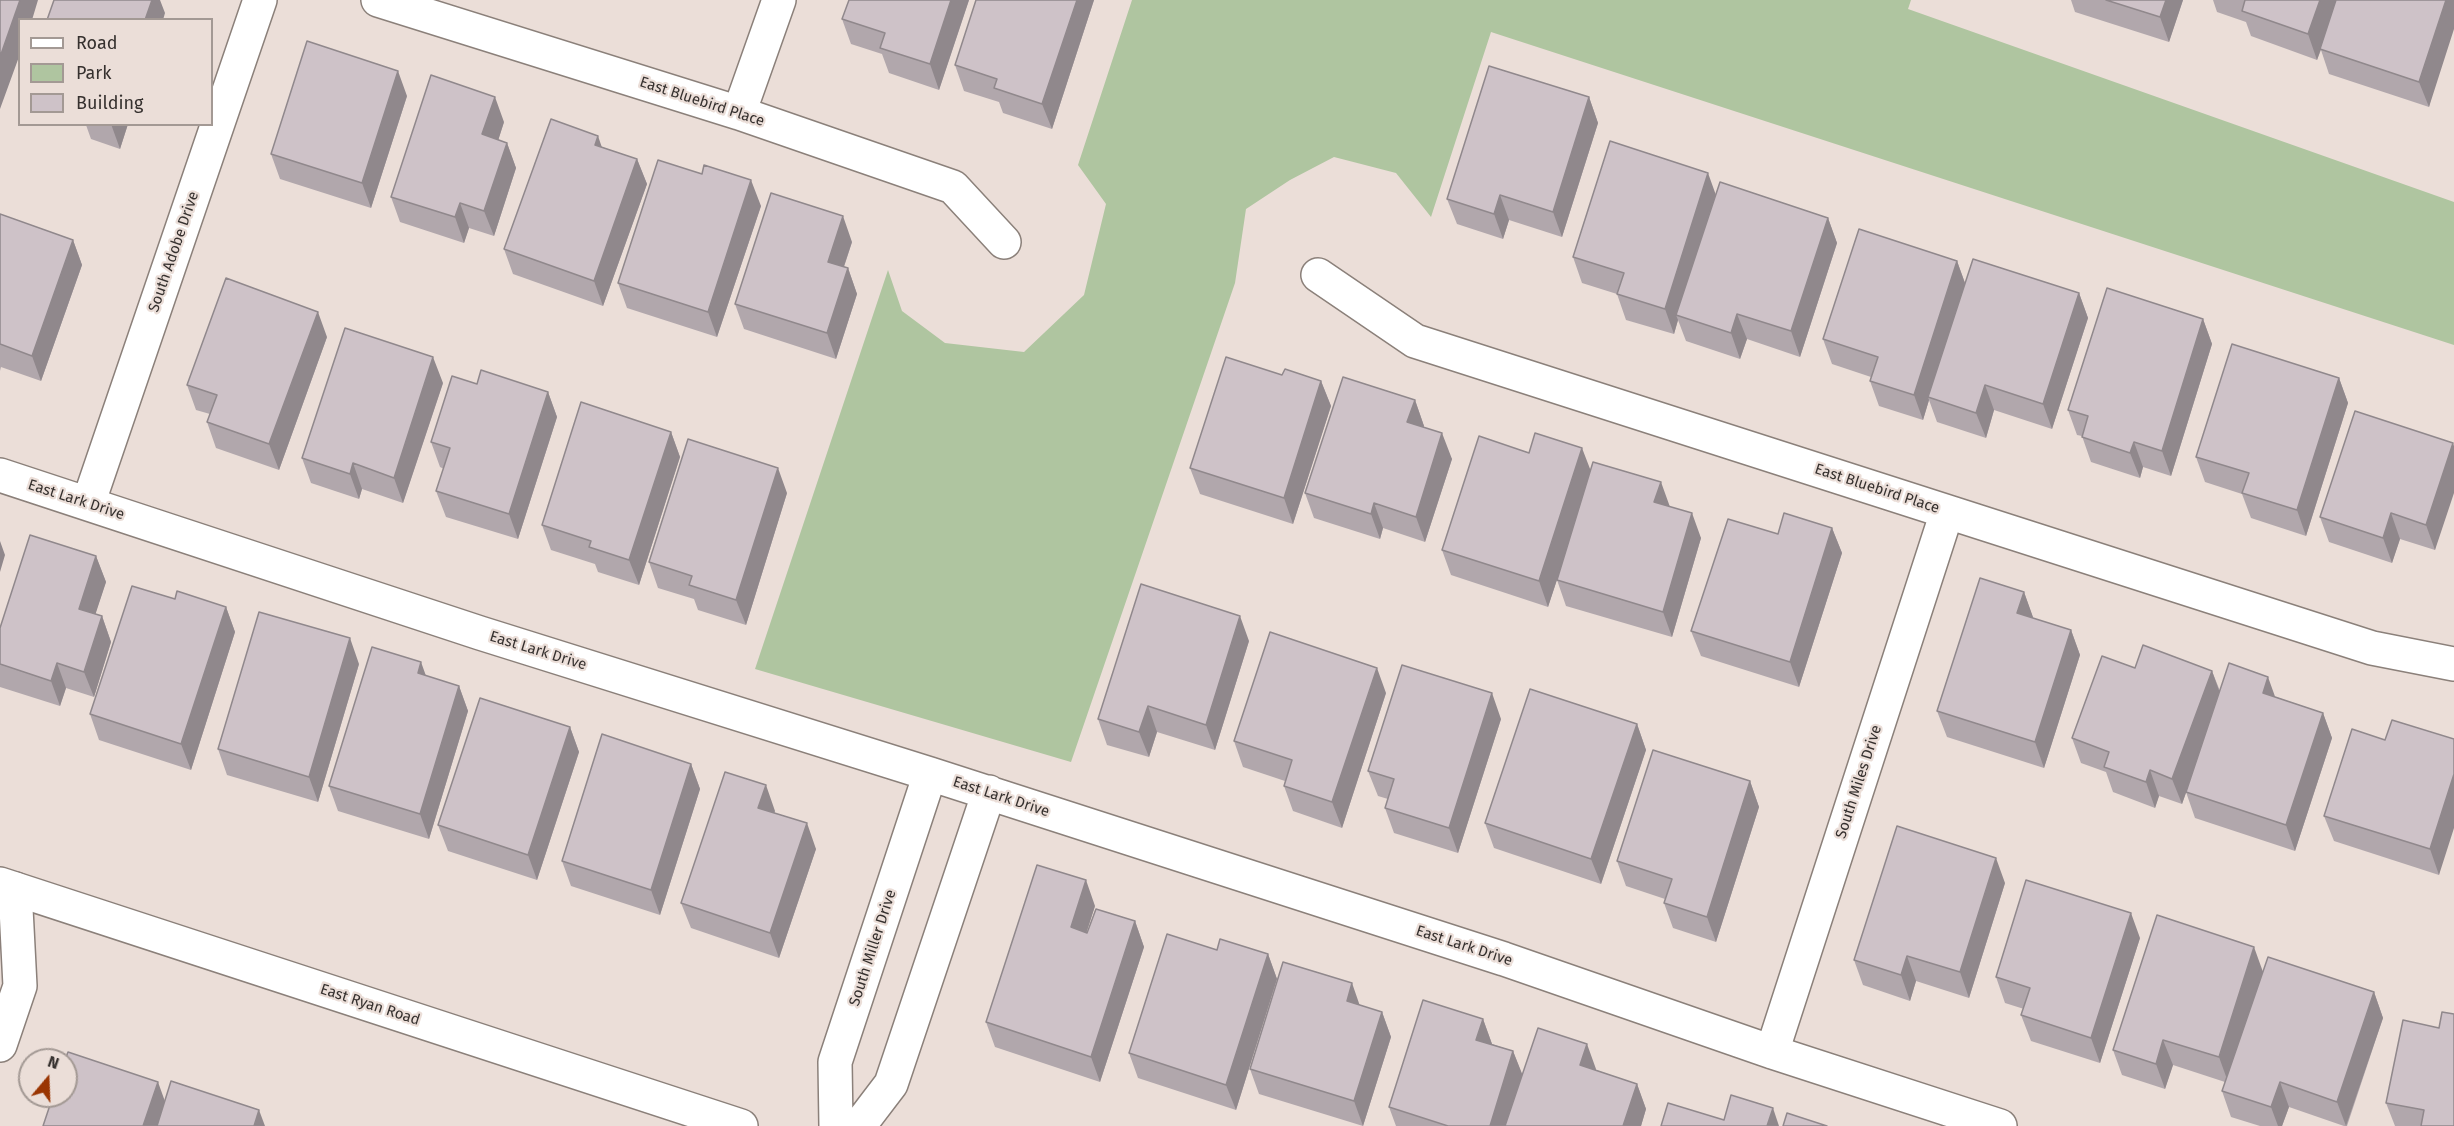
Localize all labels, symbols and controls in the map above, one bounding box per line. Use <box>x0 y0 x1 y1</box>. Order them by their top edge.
legend <box>18 18 213 126</box>
text: Road <box>76 32 118 54</box>
text: Park <box>76 62 111 84</box>
street label: East Bluebird Place <box>637 73 767 131</box>
text: Building <box>76 92 143 114</box>
street label: South Adobe Drive <box>145 189 203 315</box>
street label: East Bluebird Place <box>1812 460 1942 518</box>
street label: East Lark Drive <box>25 476 127 524</box>
street label: East Lark Drive <box>487 628 589 674</box>
street label: South Miles Drive <box>1832 723 1886 841</box>
street label: East Lark Drive <box>950 773 1052 821</box>
street label: South Miller Drive <box>846 887 900 1009</box>
street label: East Lark Drive <box>1413 922 1515 970</box>
street label: East Ryan Road <box>318 980 422 1030</box>
north arrow <box>18 1048 78 1108</box>
text: N <box>45 1052 61 1073</box>

